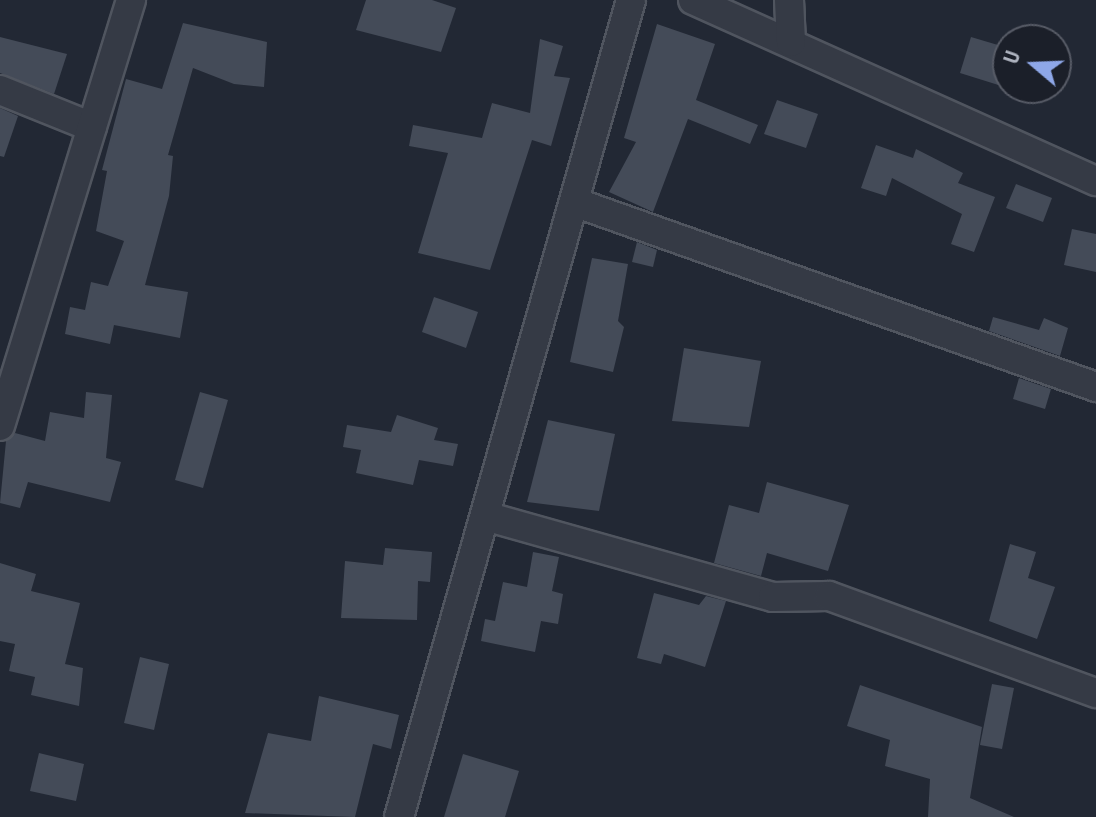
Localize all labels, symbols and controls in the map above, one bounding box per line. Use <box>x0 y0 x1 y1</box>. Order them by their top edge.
north arrow <box>992 24 1072 104</box>
text: U <box>996 47 1026 67</box>

